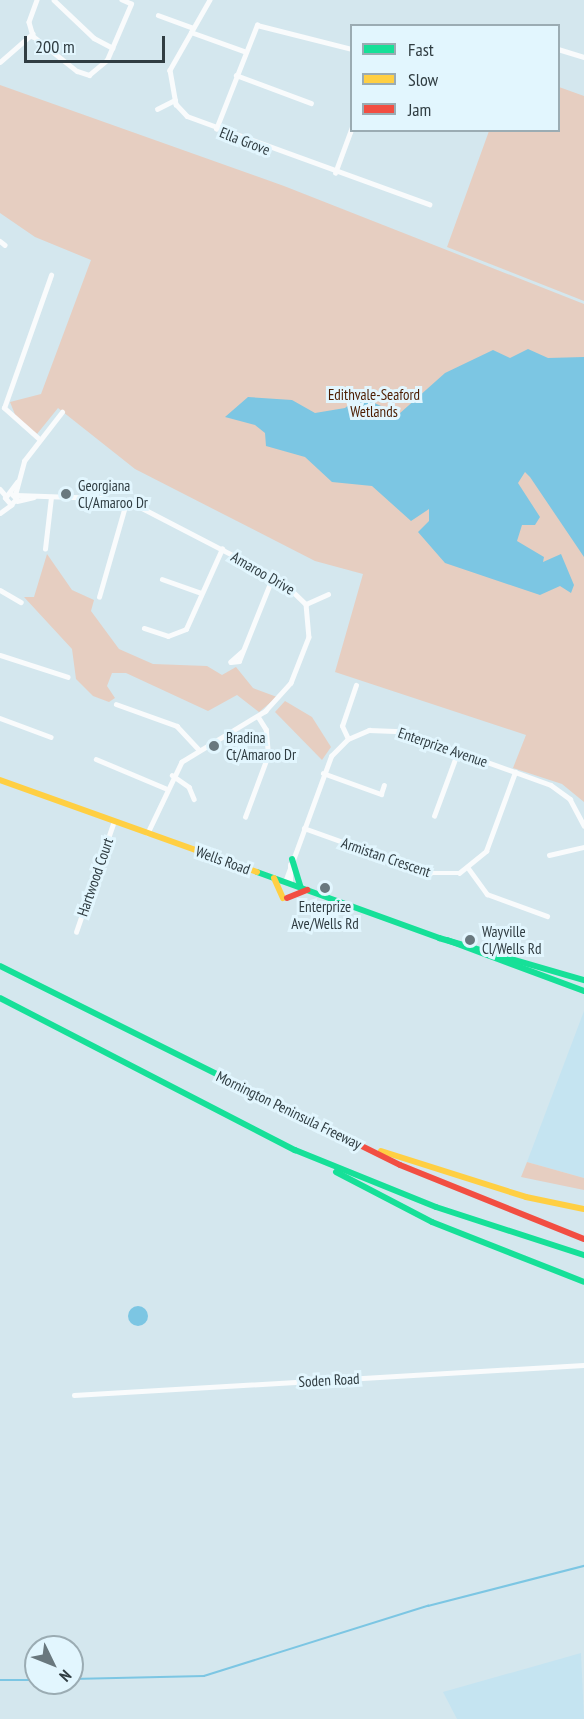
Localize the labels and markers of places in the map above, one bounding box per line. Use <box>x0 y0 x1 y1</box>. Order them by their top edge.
place label: Georgiana Cl/Amaroo Dr <box>78 476 148 511</box>
marker: Georgiana Cl/Amaroo Dr <box>59 487 73 501</box>
place label: Bradina Ct/Amaroo Dr <box>226 728 296 763</box>
marker: Bradina Ct/Amaroo Dr <box>207 739 221 753</box>
marker: Enterprize Ave/Wells Rd <box>318 881 332 895</box>
place label: Enterprize Ave/Wells Rd <box>291 897 359 932</box>
place label: Wayville Cl/Wells Rd <box>482 922 541 957</box>
marker: Wayville Cl/Wells Rd <box>463 933 477 947</box>

